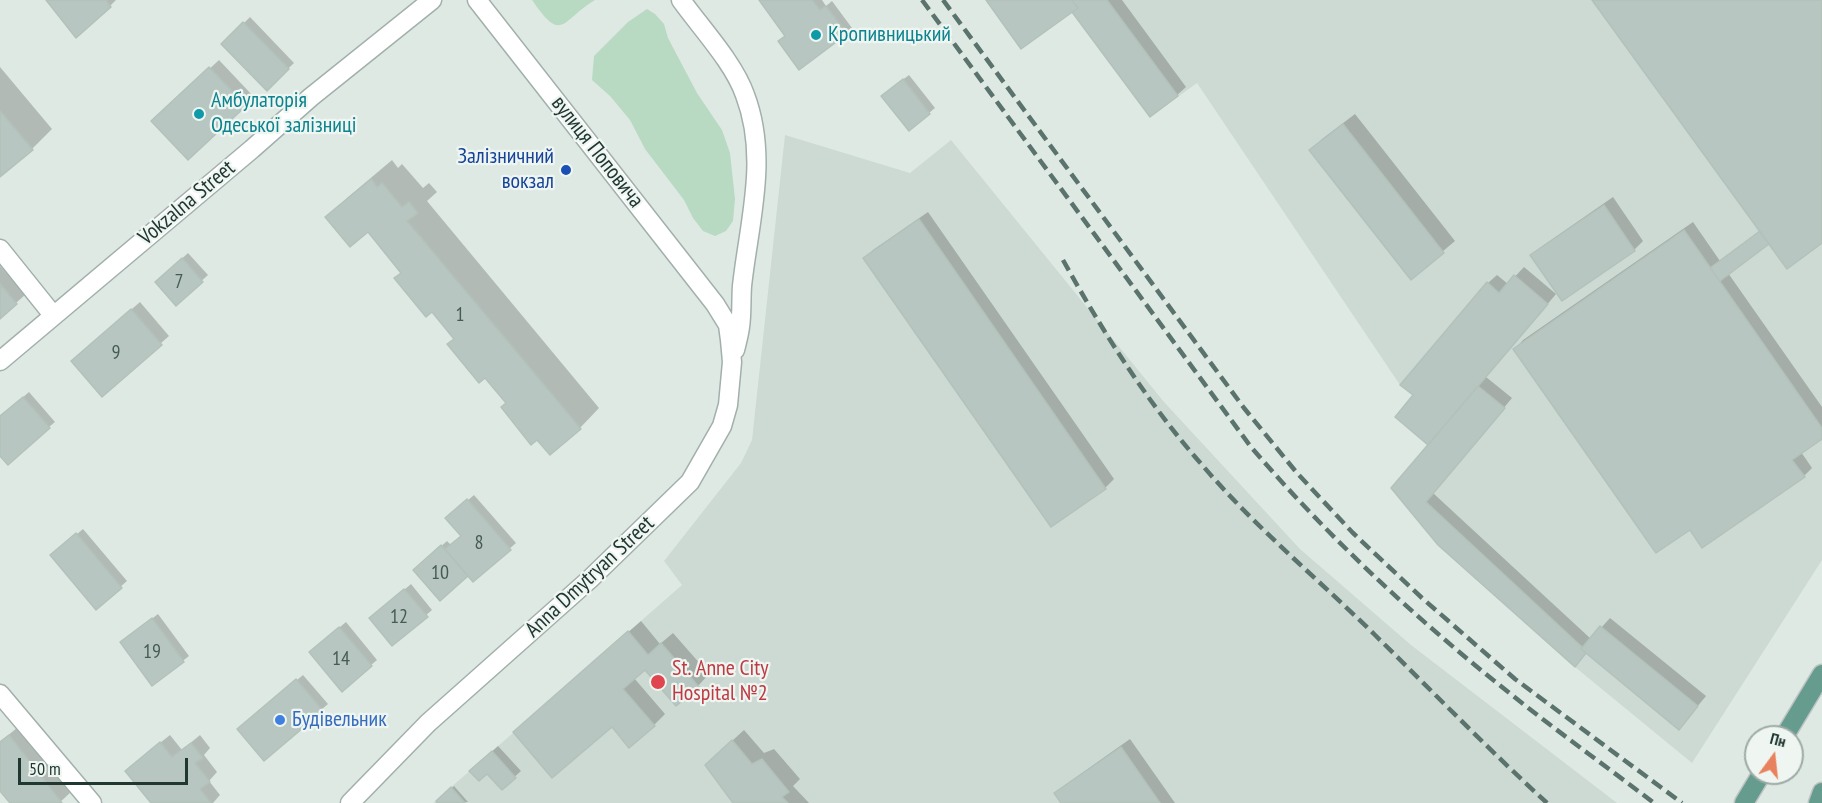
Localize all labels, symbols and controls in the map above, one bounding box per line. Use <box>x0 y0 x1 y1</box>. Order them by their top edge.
place label: Кропивницький <box>828 22 951 48</box>
marker: Кропивницький <box>809 28 823 42</box>
place label: Амбулаторія Одеської залізниці <box>211 88 356 140</box>
street label: вулиця Поповича <box>545 91 649 213</box>
marker: Амбулаторія Одеської залізниці <box>192 107 206 121</box>
place label: Залізничний вокзал <box>457 144 554 196</box>
street label: Vokzalna Street <box>133 155 241 251</box>
marker: Залізничний вокзал <box>559 163 573 177</box>
house number: 7 <box>175 270 183 294</box>
house number: 1 <box>456 303 464 327</box>
house number: 9 <box>112 341 120 365</box>
street label: Anna Dmytryan Street <box>520 511 660 643</box>
house number: 8 <box>475 531 483 555</box>
house number: 10 <box>431 561 449 585</box>
house number: 12 <box>390 605 408 629</box>
house number: 19 <box>143 640 161 664</box>
house number: 14 <box>332 647 350 671</box>
place label: St. Anne City Hospital №2 <box>672 656 769 708</box>
marker: St. Anne City Hospital №2 <box>649 673 667 691</box>
place label: Будівельник <box>292 707 387 733</box>
marker: Будівельник <box>273 713 287 727</box>
north arrow <box>1744 725 1804 785</box>
text: Пн <box>1768 728 1788 751</box>
scale bar <box>21 746 190 784</box>
text: 50 m <box>29 757 61 780</box>

